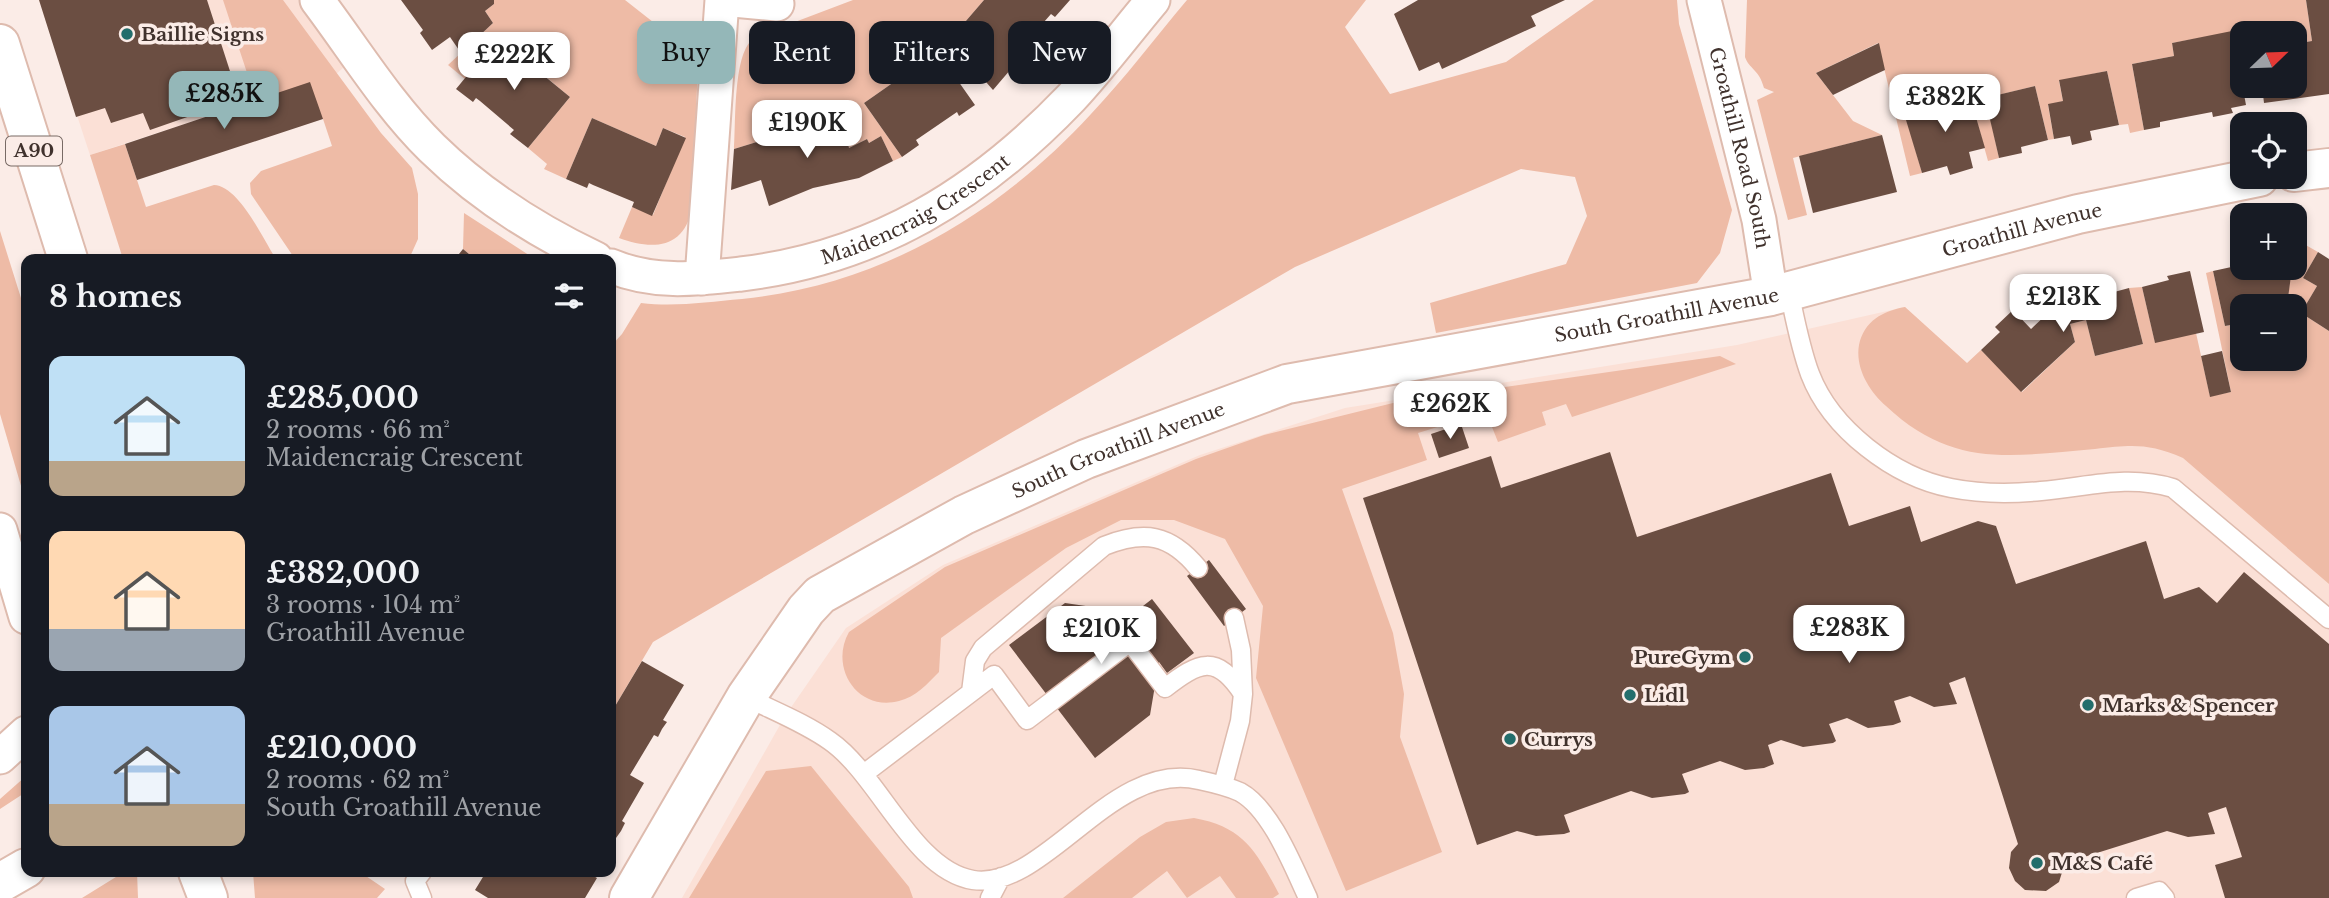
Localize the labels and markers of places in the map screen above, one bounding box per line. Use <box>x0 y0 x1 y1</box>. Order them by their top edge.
place label: Baillie Signs <box>141 23 264 46</box>
marker: Baillie Signs <box>119 26 135 42</box>
pin: £222K <box>465 32 563 92</box>
pin: £285K <box>175 72 273 131</box>
pin: £382K <box>1896 74 1994 134</box>
pin: £190K <box>758 100 856 160</box>
pin: £213K <box>2014 274 2112 334</box>
pin: £262K <box>1401 382 1499 441</box>
pin: £210K <box>1052 606 1150 666</box>
pin: £283K <box>1800 606 1898 665</box>
place label: PureGym <box>1634 646 1731 669</box>
marker: PureGym <box>1737 649 1753 665</box>
place label: Lidl <box>1644 684 1685 707</box>
marker: Lidl <box>1622 687 1638 703</box>
place label: Marks & Spencer <box>2102 694 2275 717</box>
marker: Marks & Spencer <box>2080 697 2096 713</box>
place label: Currys <box>1524 728 1593 751</box>
marker: Currys <box>1502 731 1518 747</box>
place label: M&S Café <box>2051 852 2153 875</box>
marker: M&S Café <box>2029 855 2045 871</box>

